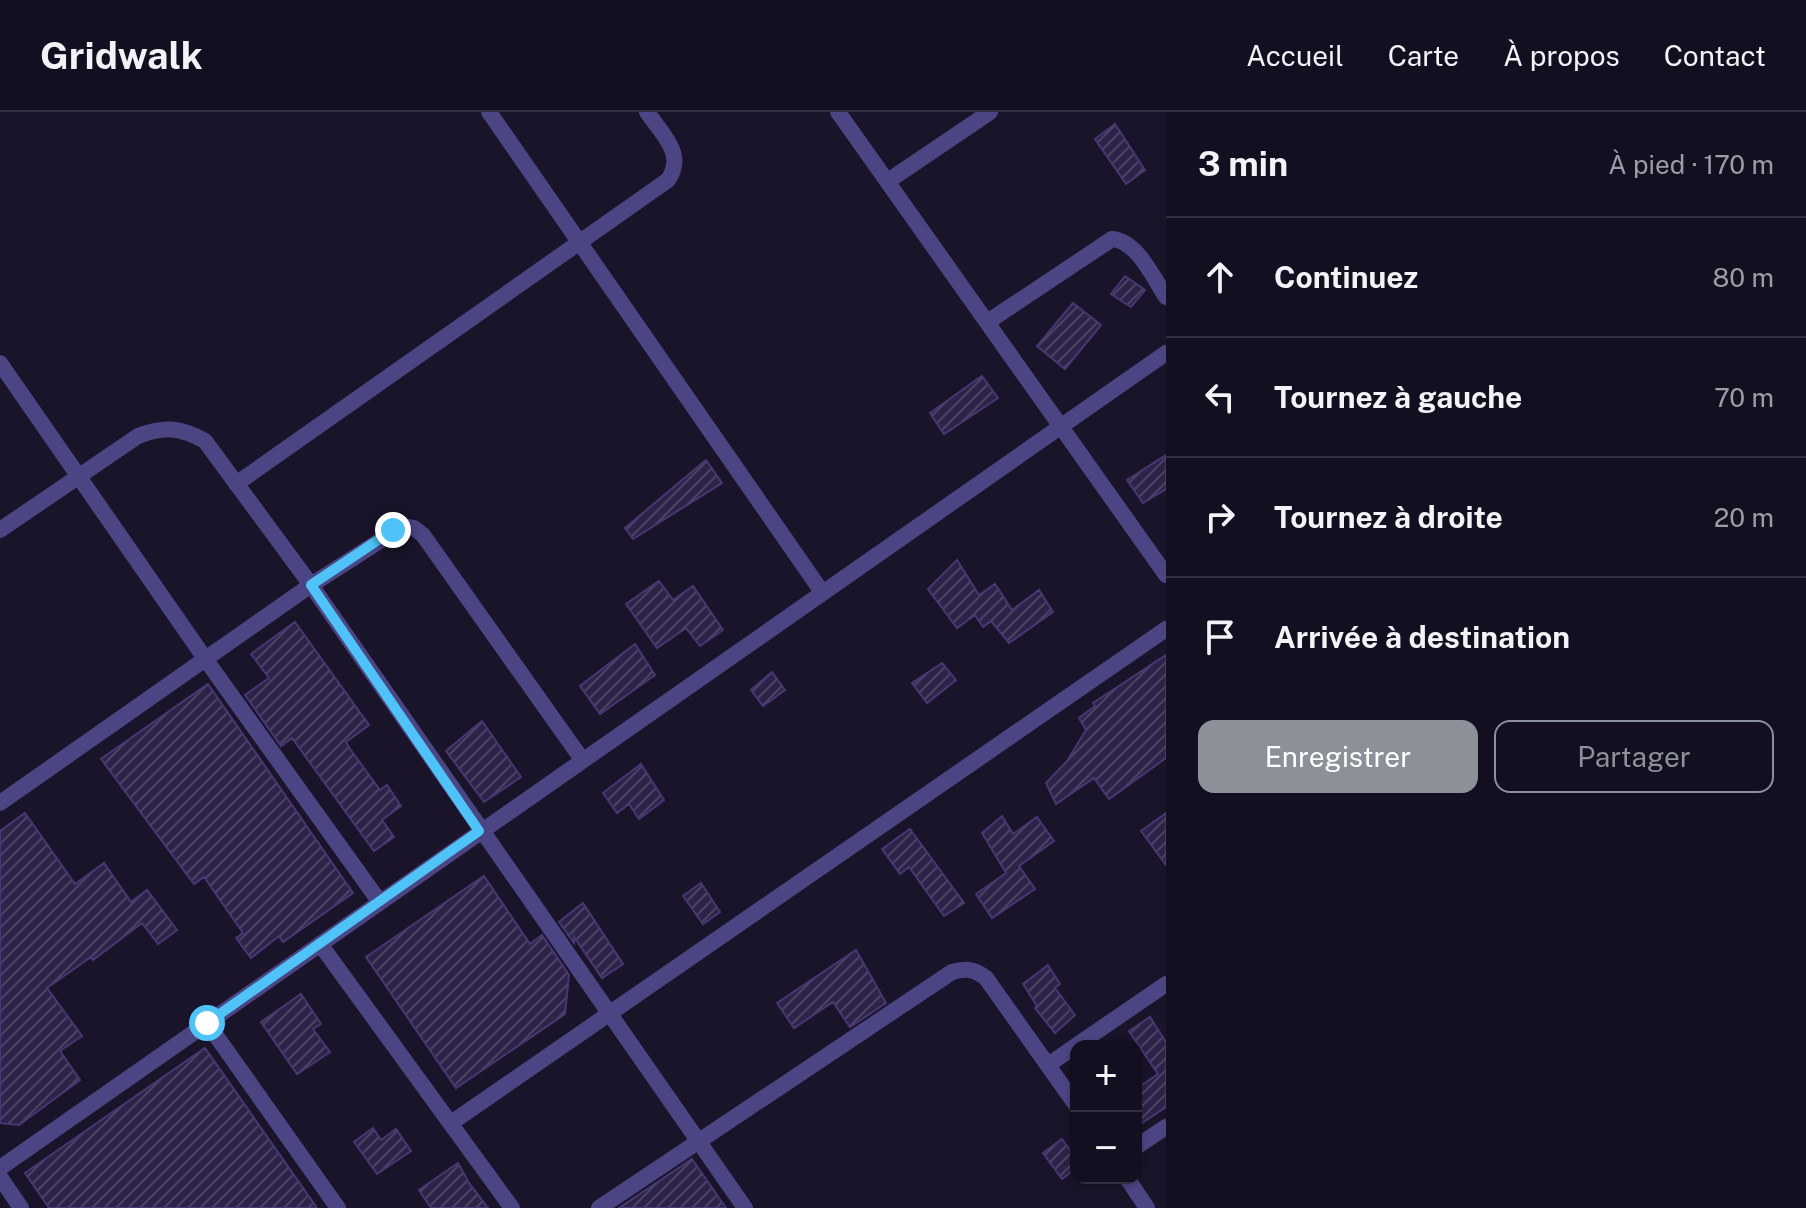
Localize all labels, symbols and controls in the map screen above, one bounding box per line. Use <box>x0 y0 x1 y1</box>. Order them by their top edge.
text: Gridwalk <box>40 33 203 78</box>
text: Accueil <box>1246 39 1344 72</box>
text: Carte <box>1388 39 1459 72</box>
text: À propos <box>1503 39 1620 72</box>
text: Contact <box>1664 39 1766 72</box>
text: 3 min <box>1198 144 1288 184</box>
text: À pied · 170 m <box>1608 149 1774 180</box>
icon: ahead <box>1198 255 1242 299</box>
text: Continuez <box>1274 259 1418 295</box>
text: 80 m <box>1713 262 1774 293</box>
icon: left <box>1198 375 1242 419</box>
text: Tournez à gauche <box>1274 379 1522 415</box>
text: 70 m <box>1714 382 1774 413</box>
icon: right <box>1198 495 1242 539</box>
text: Tournez à droite <box>1274 499 1503 535</box>
text: 20 m <box>1714 502 1774 533</box>
route end <box>375 512 411 548</box>
icon: arrive <box>1198 615 1242 659</box>
text: Arrivée à destination <box>1274 619 1570 655</box>
button: Enregistrer <box>1198 720 1478 793</box>
button: Partager <box>1494 720 1774 793</box>
route start <box>189 1005 225 1041</box>
map controls <box>1070 1040 1142 1184</box>
button: + <box>1070 1040 1142 1112</box>
button: − <box>1070 1112 1142 1184</box>

